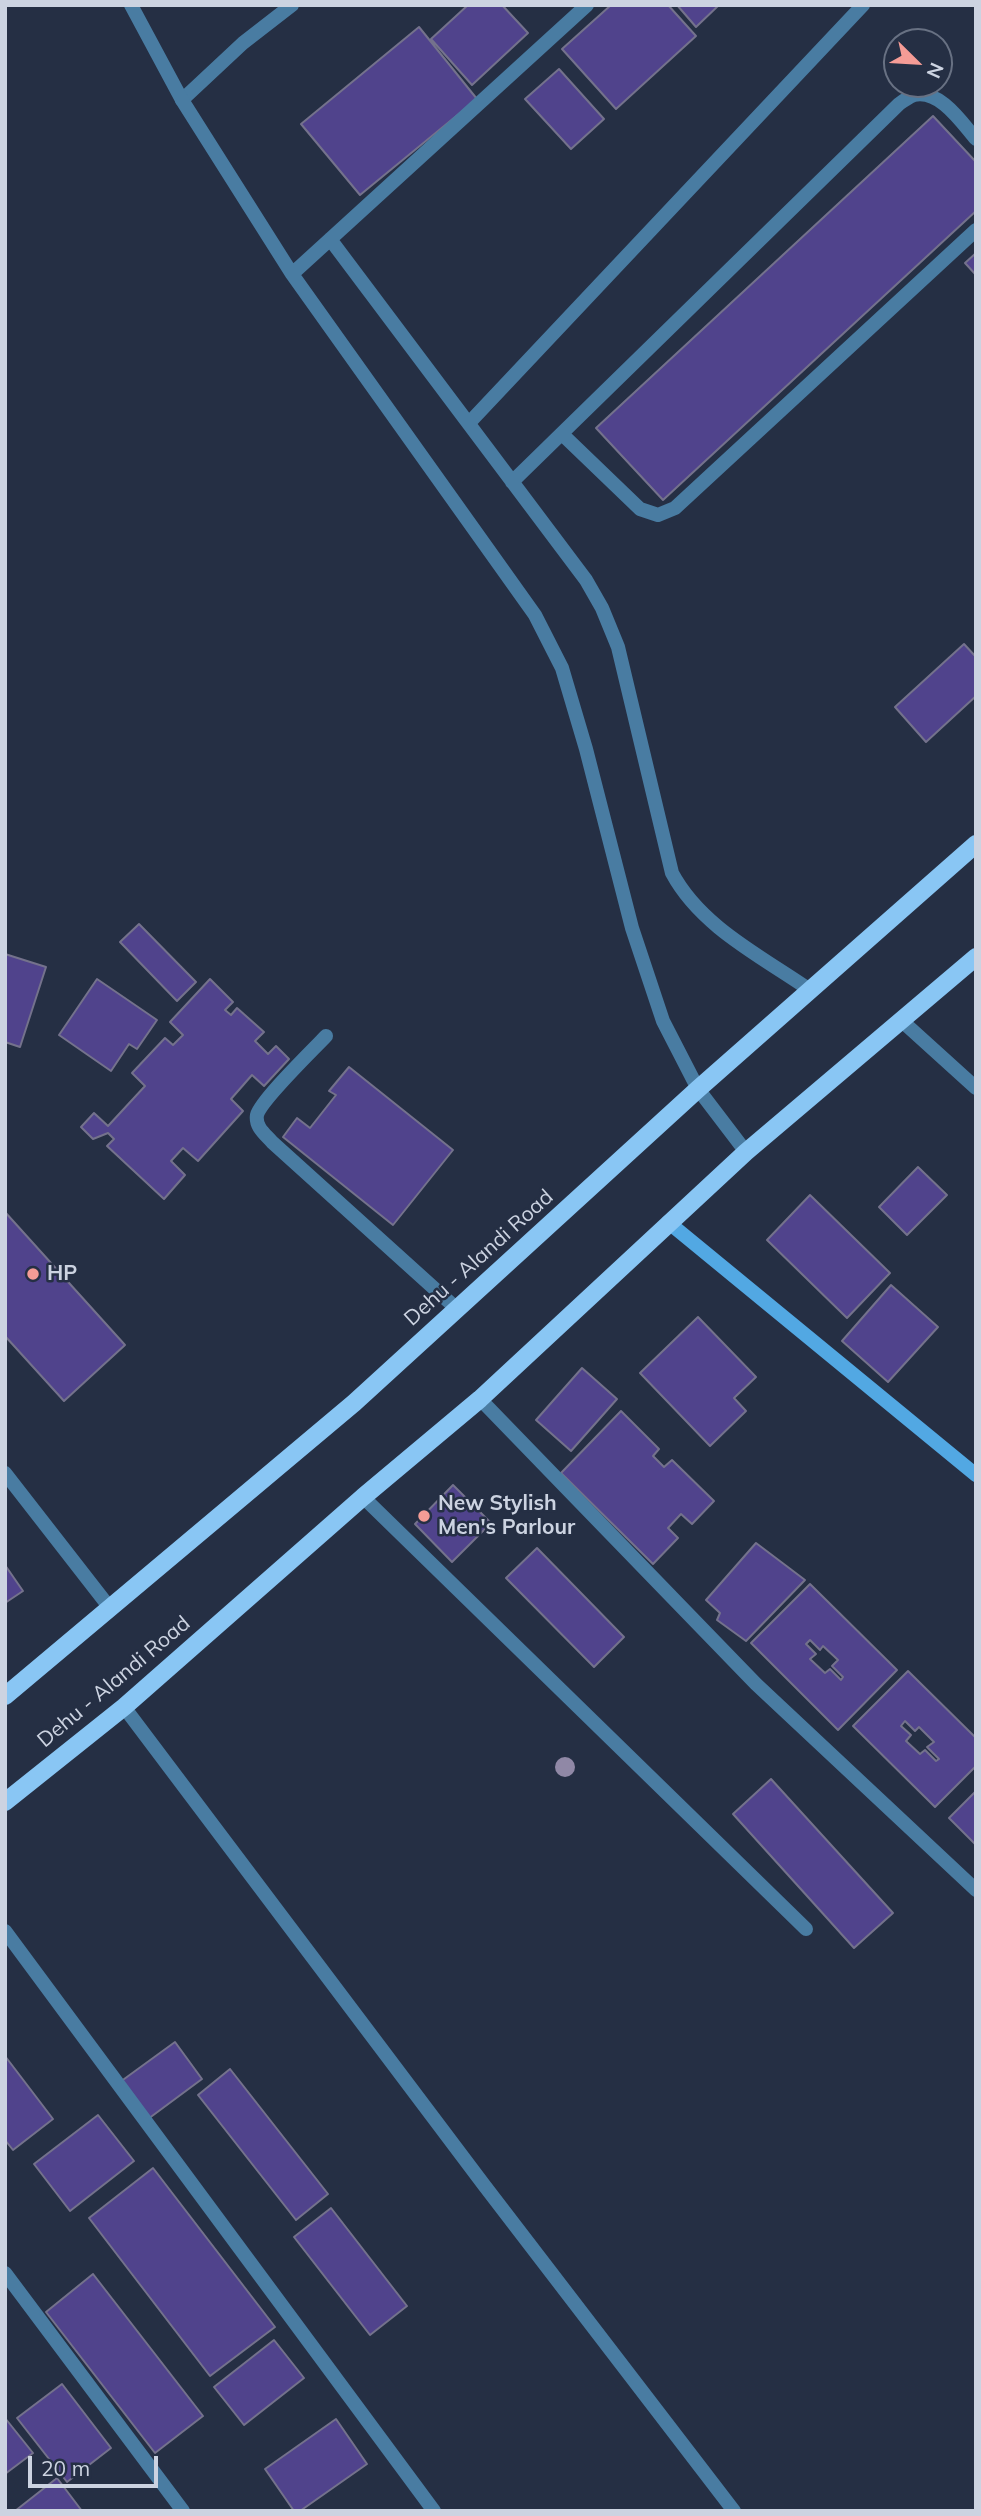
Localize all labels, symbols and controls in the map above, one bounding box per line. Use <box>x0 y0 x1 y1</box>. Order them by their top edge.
north arrow <box>883 28 953 98</box>
text: N <box>921 59 949 82</box>
street label: Dehu - Alandi Road <box>399 1185 559 1331</box>
place label: HP <box>47 1261 77 1287</box>
marker: HP <box>25 1266 41 1282</box>
place label: New Stylish Men's Parlour <box>438 1491 575 1541</box>
marker: New Stylish Men's Parlour <box>416 1508 432 1524</box>
street label: Dehu - Alandi Road <box>33 1611 195 1753</box>
scale bar <box>32 2442 161 2486</box>
text: 20 m <box>41 2455 90 2481</box>

